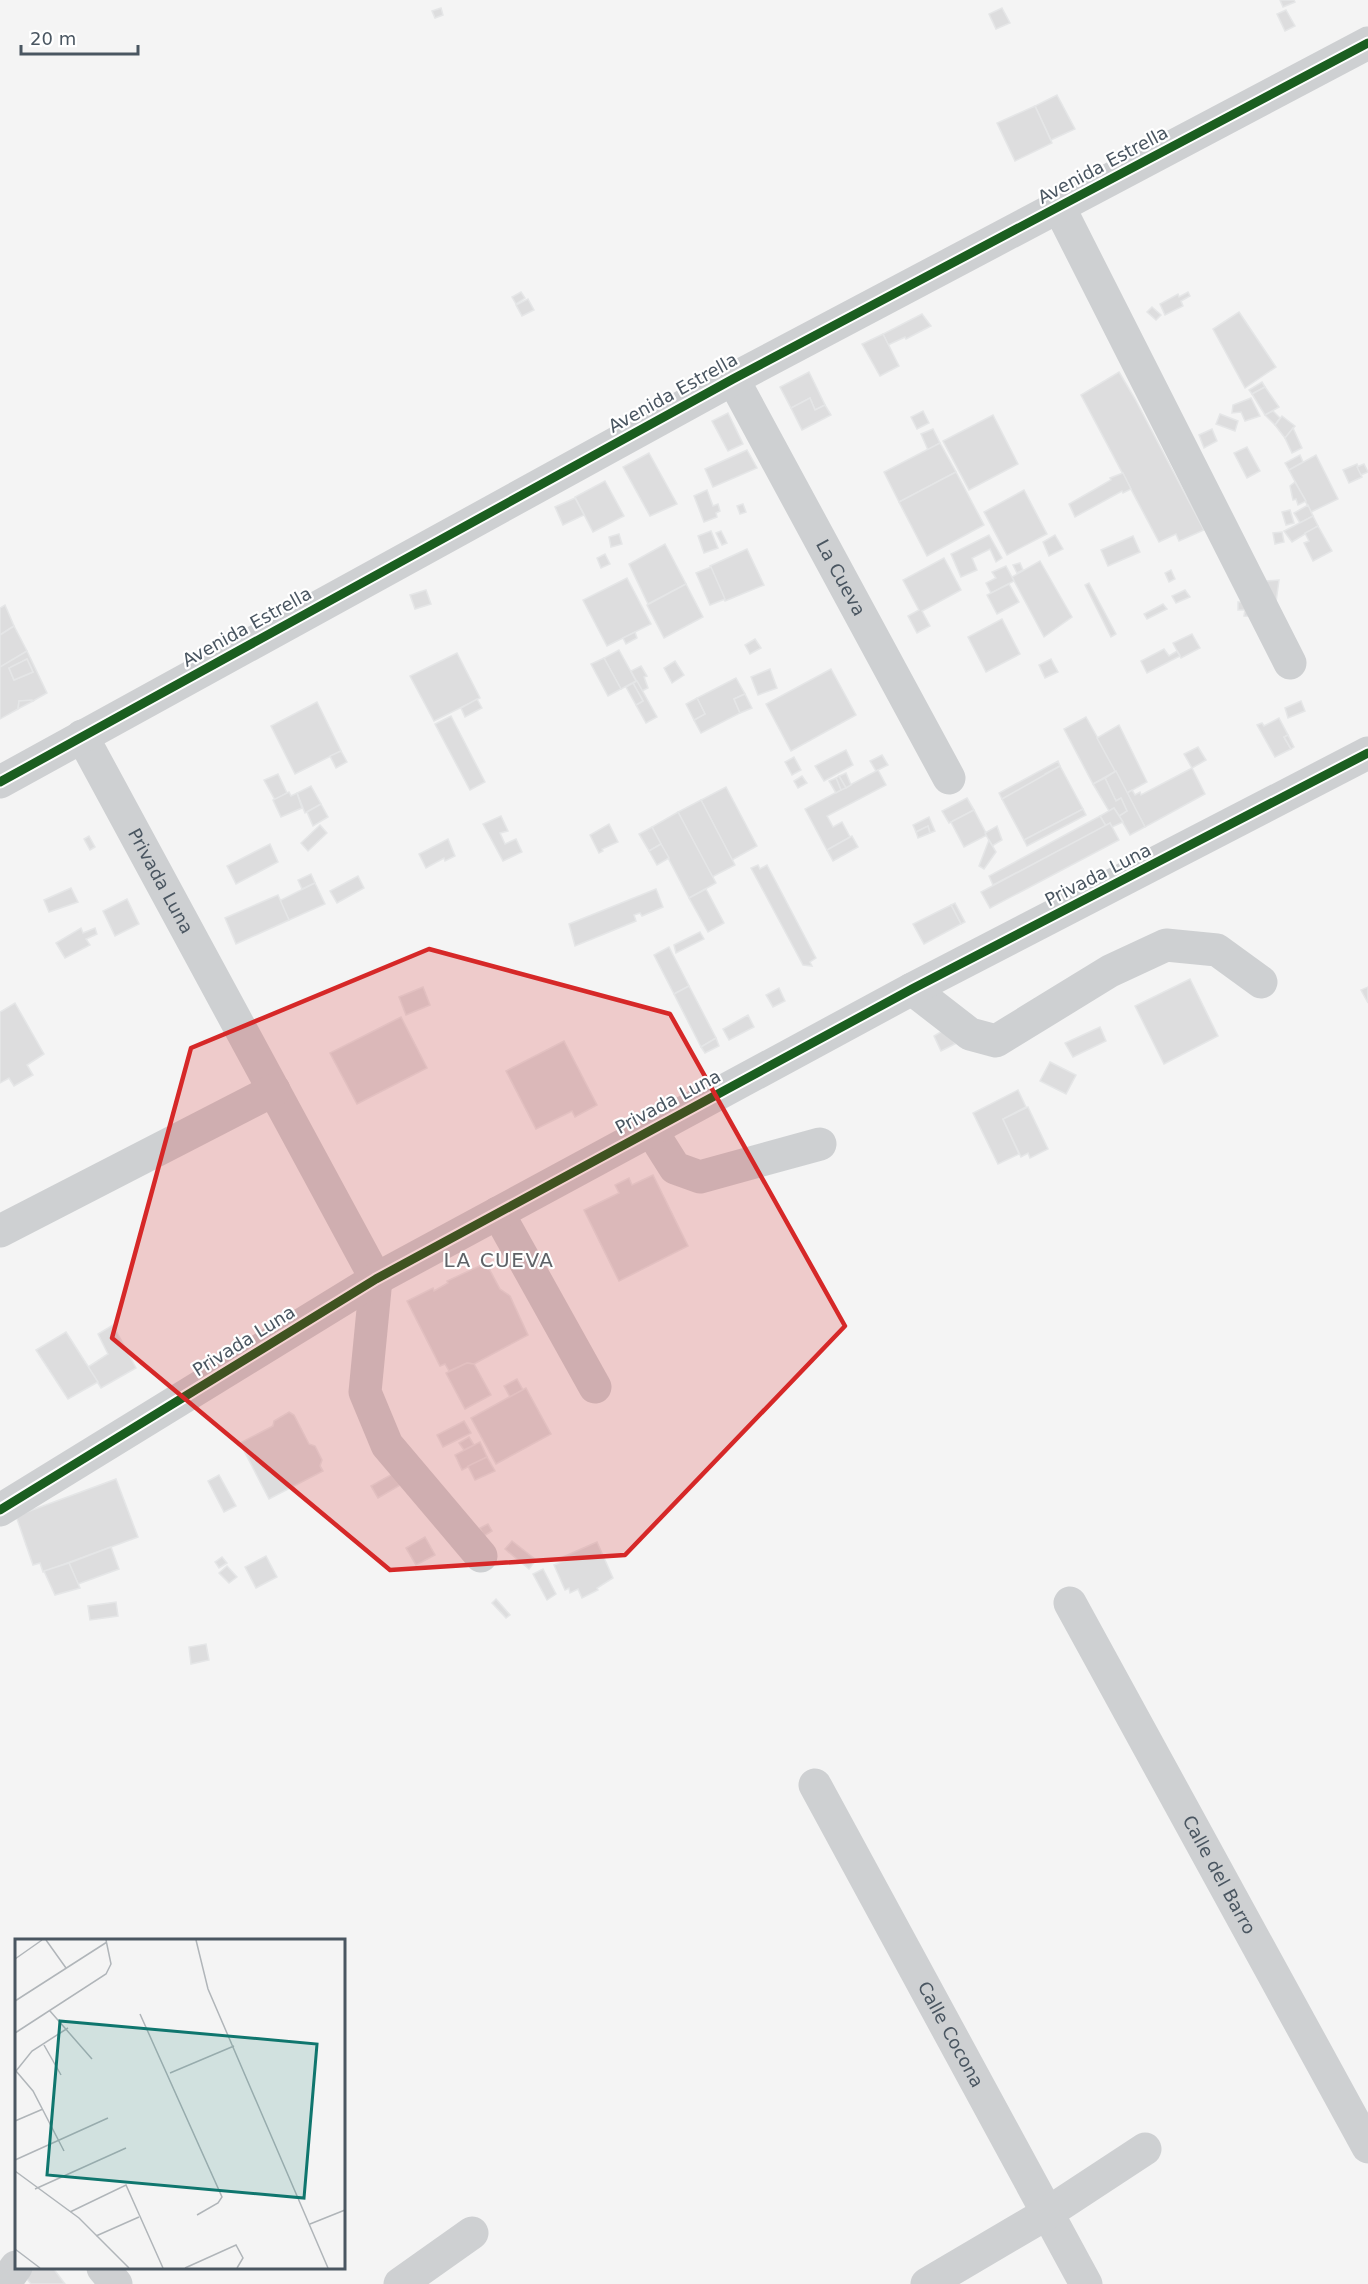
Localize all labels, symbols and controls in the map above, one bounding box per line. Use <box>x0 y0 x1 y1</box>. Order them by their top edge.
scale bar <box>21 18 138 56</box>
text: 20 m <box>30 28 76 49</box>
street label: Avenida Estrella <box>1034 121 1171 208</box>
street label: Avenida Estrella <box>604 348 741 437</box>
street label: La Cueva <box>812 536 870 619</box>
street label: Avenida Estrella <box>178 582 315 671</box>
street label: Privada Luna <box>124 825 198 937</box>
street label: Privada Luna <box>1041 839 1154 910</box>
street label: Privada Luna <box>611 1065 724 1138</box>
district label: LA CUEVA <box>444 1248 554 1272</box>
street label: Privada Luna <box>189 1301 299 1380</box>
street label: Calle del Barro <box>1178 1812 1260 1938</box>
inset map <box>15 1939 345 2269</box>
street label: Calle Cocona <box>914 1978 988 2091</box>

